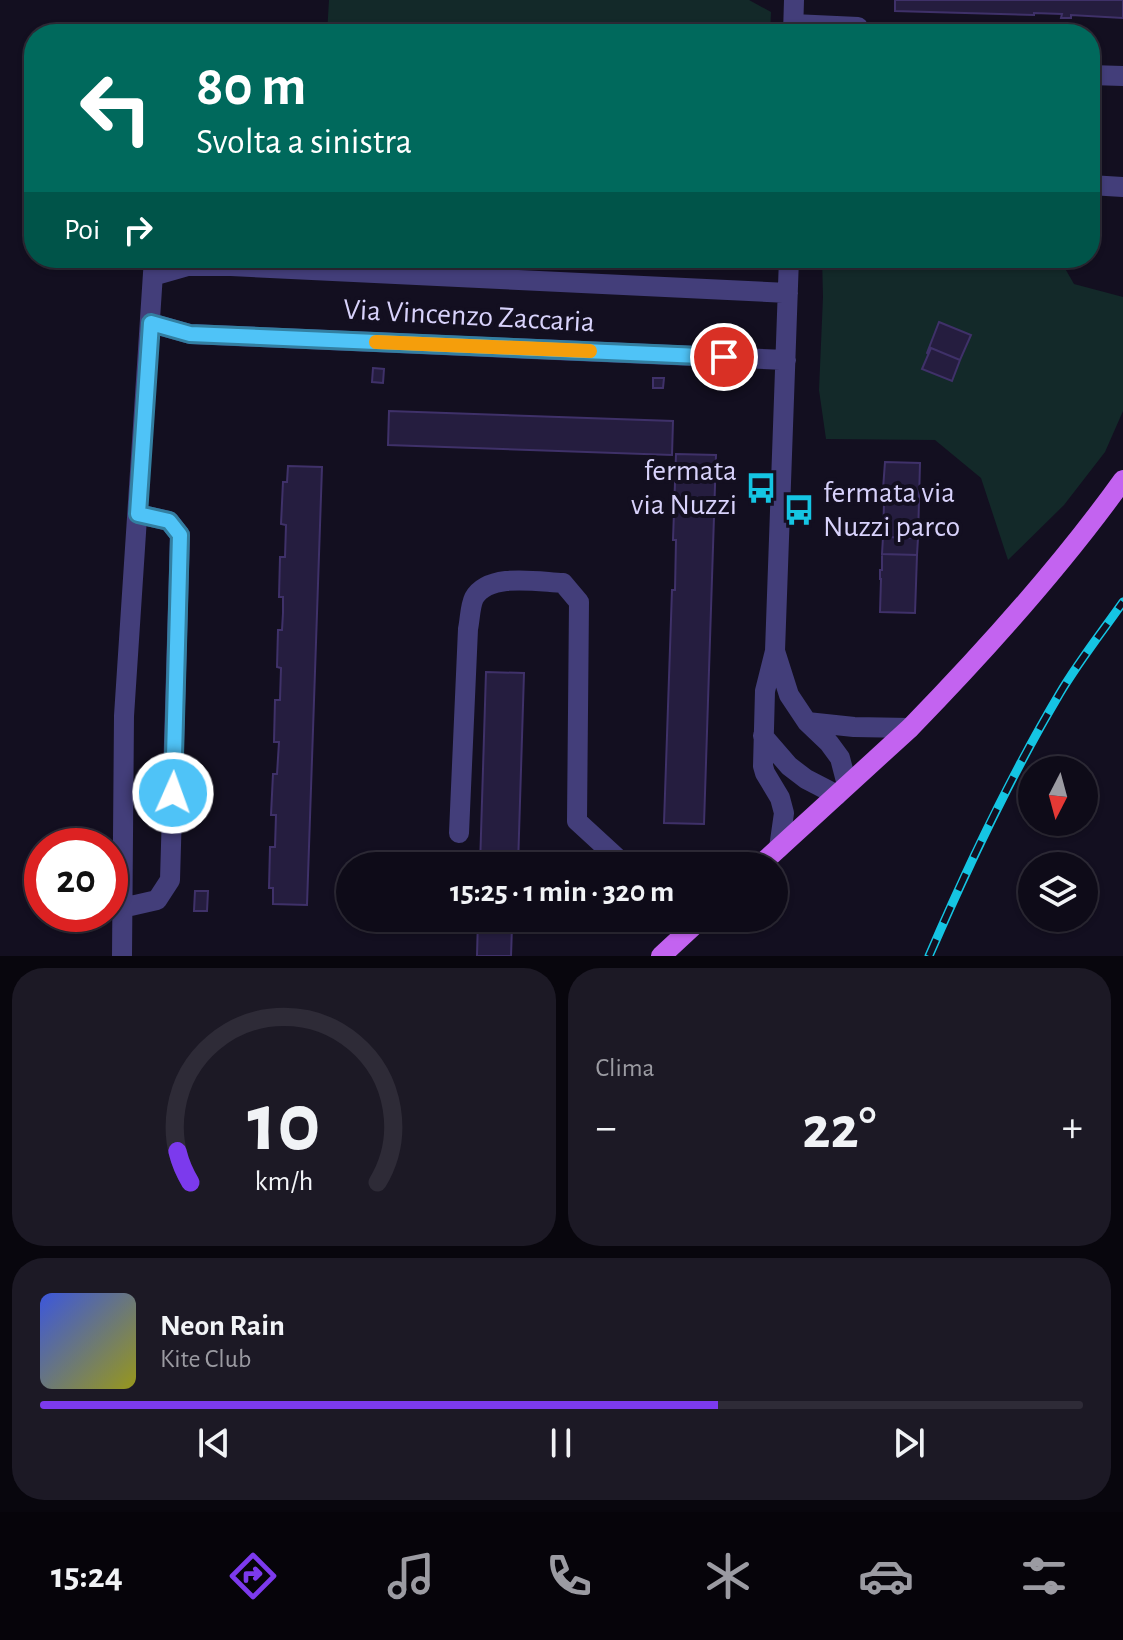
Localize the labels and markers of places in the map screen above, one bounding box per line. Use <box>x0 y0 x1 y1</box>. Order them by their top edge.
pin <box>690 323 758 391</box>
place label: fermata via Nuzzi <box>631 456 737 520</box>
bus stop icon: fermata via Nuzzi <box>744 471 778 505</box>
place label: fermata via Nuzzi parco <box>823 478 960 542</box>
bus stop icon: fermata via Nuzzi parco <box>782 493 816 527</box>

